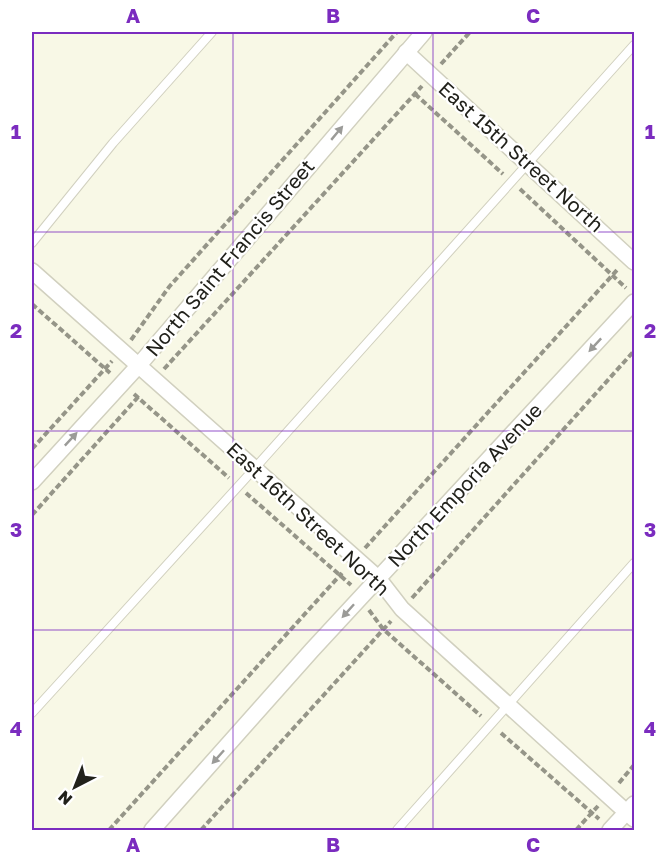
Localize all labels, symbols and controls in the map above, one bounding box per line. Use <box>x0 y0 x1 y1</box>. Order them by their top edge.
text: A <box>126 3 140 27</box>
text: B <box>326 3 340 27</box>
text: C <box>526 3 540 27</box>
street label: East 15th Street North <box>434 76 609 237</box>
text: 1 <box>11 119 21 143</box>
text: 1 <box>645 119 655 143</box>
one-way arrow <box>330 126 343 141</box>
street label: North Saint Francis Street <box>140 154 319 361</box>
text: 2 <box>10 318 22 342</box>
text: 2 <box>644 318 656 342</box>
one-way arrow <box>588 338 602 353</box>
street label: North Emporia Avenue <box>382 398 546 571</box>
one-way arrow <box>64 431 78 446</box>
street label: East 16th Street North <box>222 437 395 600</box>
text: 3 <box>10 517 22 541</box>
text: 3 <box>644 517 656 541</box>
one-way arrow <box>341 604 355 619</box>
text: 4 <box>10 716 22 740</box>
text: 4 <box>644 716 656 740</box>
one-way arrow <box>212 749 225 764</box>
north arrow <box>45 757 105 817</box>
text: N <box>54 787 76 810</box>
text: A <box>126 832 140 856</box>
text: B <box>326 832 340 856</box>
text: C <box>526 832 540 856</box>

